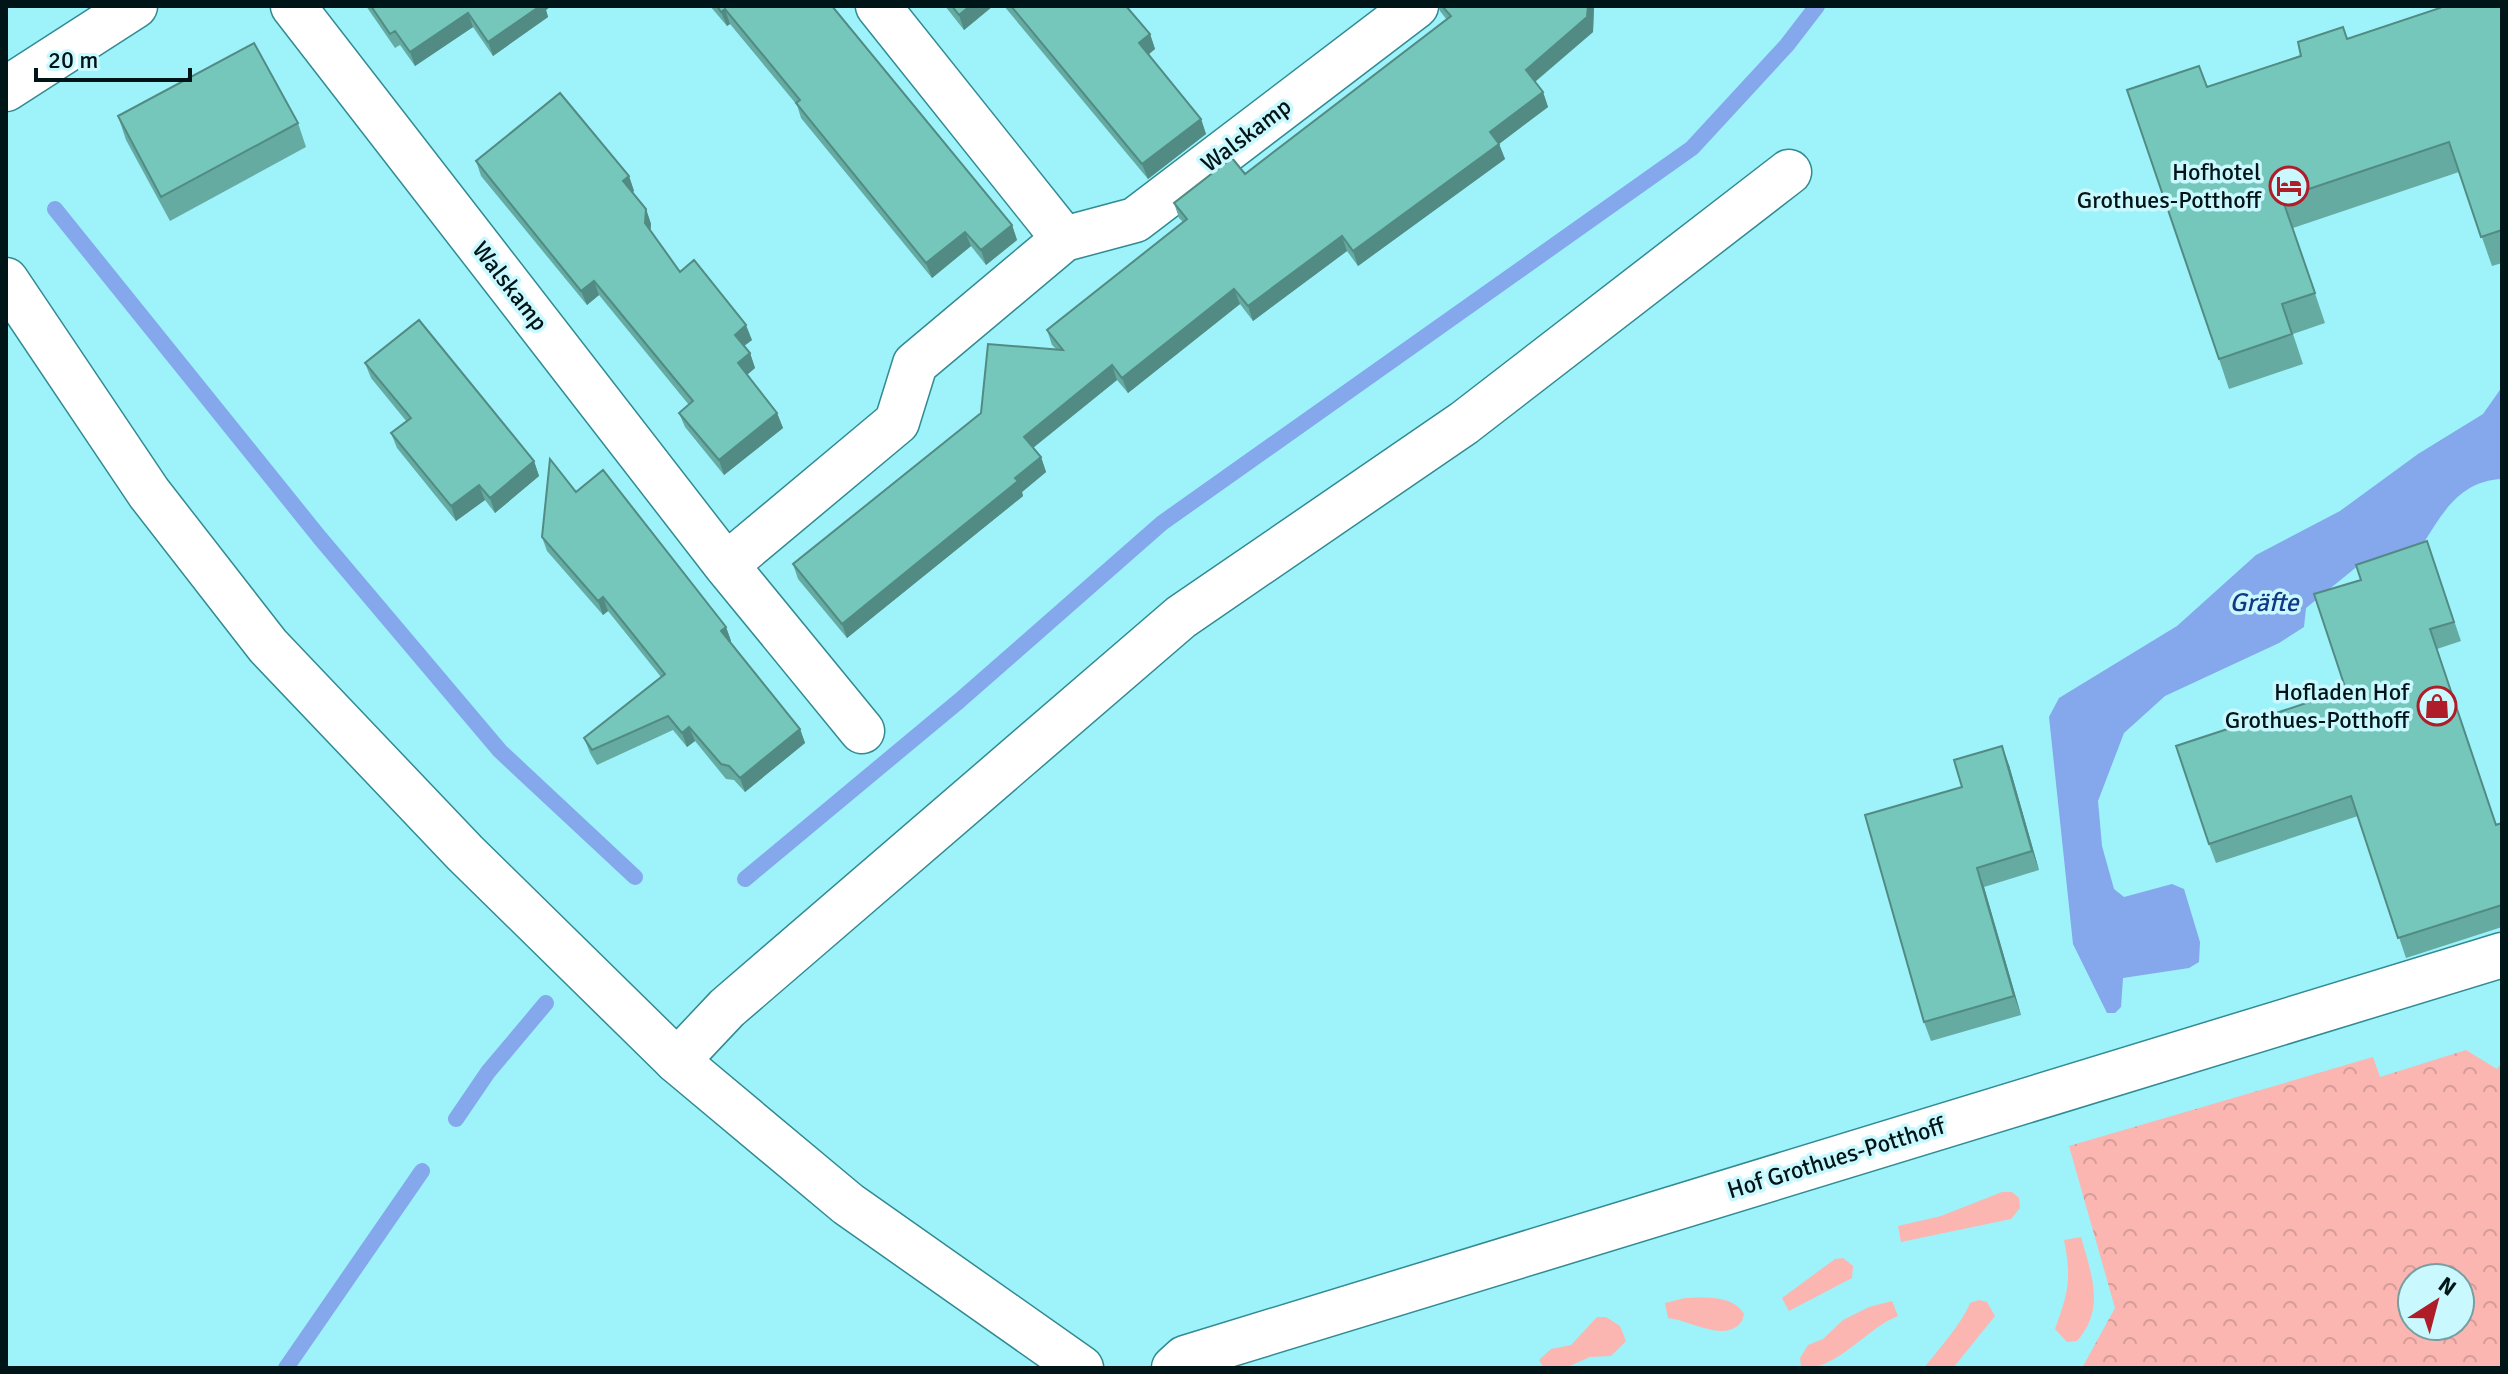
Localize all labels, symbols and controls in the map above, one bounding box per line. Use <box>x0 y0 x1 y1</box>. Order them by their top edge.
scale bar <box>36 32 190 82</box>
text: 20 m <box>48 45 98 75</box>
street label: Walskamp <box>1195 91 1297 179</box>
place label: Hofhotel Grothues-Potthoff <box>2077 157 2263 215</box>
hotel icon: Hofhotel Grothues-Potthoff <box>2268 165 2310 207</box>
street label: Walskamp <box>466 235 554 337</box>
water label: Gräfte <box>2229 587 2300 619</box>
place label: Hofladen Hof Grothues-Potthoff <box>2225 677 2411 735</box>
shop icon: Hofladen Hof Grothues-Potthoff <box>2416 685 2458 727</box>
street label: Hof Grothues-Potthoff <box>1723 1110 1950 1205</box>
north arrow <box>2396 1262 2476 1342</box>
text: N <box>2433 1271 2462 1302</box>

